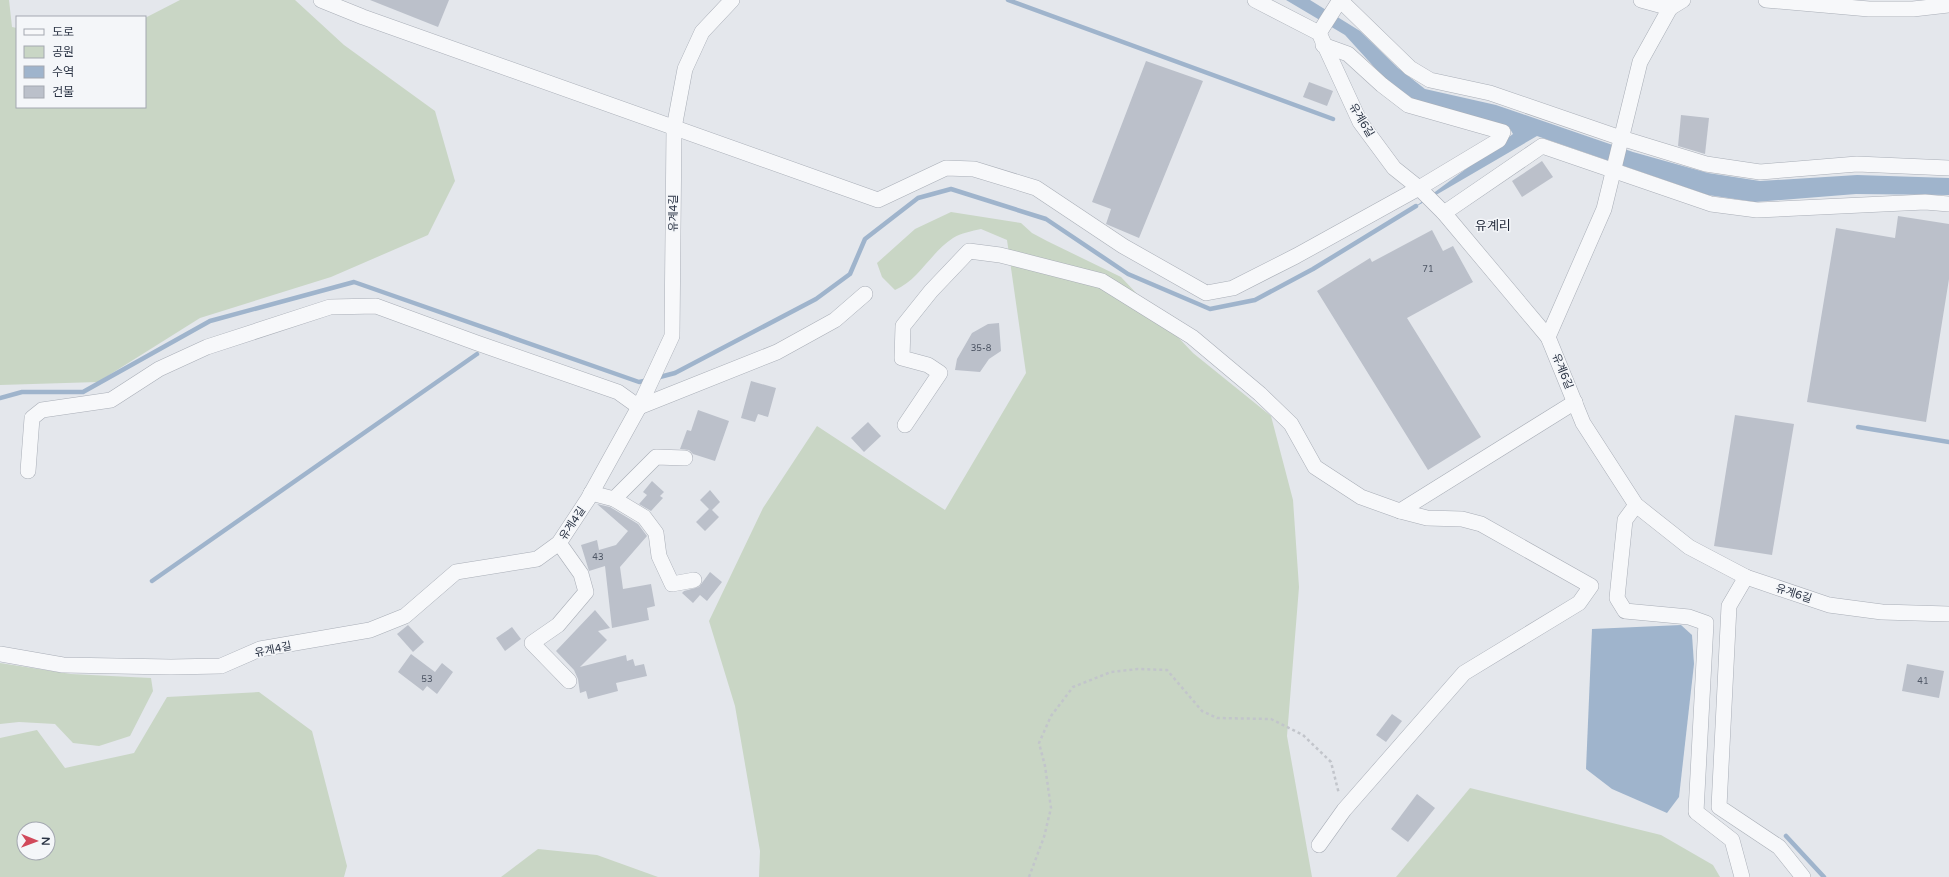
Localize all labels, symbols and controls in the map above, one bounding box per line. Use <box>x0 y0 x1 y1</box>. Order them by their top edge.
legend <box>16 16 146 108</box>
text: 도로 <box>52 25 74 39</box>
text: 공원 <box>52 45 74 59</box>
text: 수역 <box>52 65 74 79</box>
text: 건물 <box>52 85 74 99</box>
street label: 유계6길 <box>1346 101 1377 140</box>
street label: 유계4길 <box>667 194 680 232</box>
district label: 유계리 <box>1475 218 1511 234</box>
house number: 71 <box>1422 264 1434 275</box>
house number: 35-8 <box>971 343 992 354</box>
street label: 유계6길 <box>1550 351 1576 391</box>
street label: 유계4길 <box>557 504 588 542</box>
house number: 43 <box>592 552 604 563</box>
street label: 유계6길 <box>1774 582 1814 605</box>
street label: 유계4길 <box>254 639 293 660</box>
house number: 53 <box>421 674 433 685</box>
house number: 41 <box>1917 676 1929 687</box>
north arrow <box>16 821 56 861</box>
text: N <box>39 837 52 846</box>

